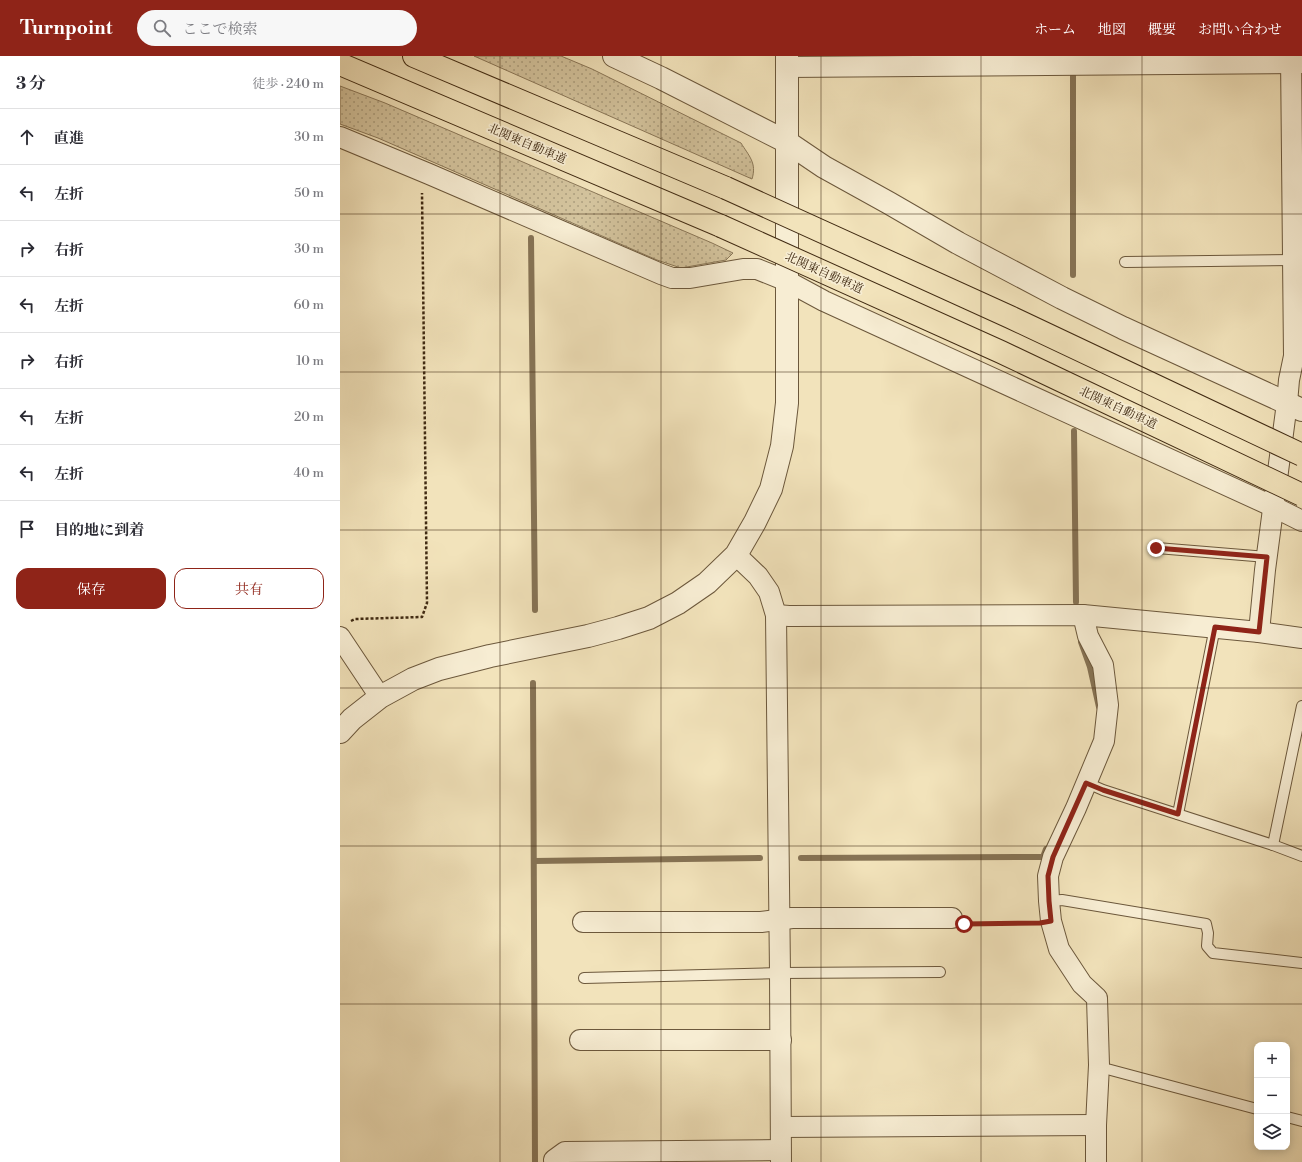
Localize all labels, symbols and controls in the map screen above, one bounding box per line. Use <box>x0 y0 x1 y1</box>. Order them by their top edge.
search box <box>137 10 417 46</box>
text: Turnpoint <box>20 16 113 40</box>
icon: search <box>151 17 173 39</box>
text: ここで検索 <box>183 20 258 39</box>
text: ホーム <box>1034 21 1076 39</box>
text: 地図 <box>1098 21 1126 39</box>
text: 概要 <box>1148 21 1176 39</box>
text: お問い合わせ <box>1198 21 1282 39</box>
text: 3 分 <box>16 73 46 95</box>
text: 徒歩 · 240 m <box>253 76 324 92</box>
street label: 北関東自動車道 <box>485 121 569 167</box>
icon: ahead <box>16 126 38 148</box>
text: 直進 <box>54 129 84 148</box>
text: 30 m <box>294 129 324 145</box>
icon: left <box>16 182 38 204</box>
text: 左折 <box>54 185 84 204</box>
text: 50 m <box>294 185 324 201</box>
icon: right <box>16 238 38 260</box>
text: 右折 <box>54 241 84 260</box>
text: 30 m <box>294 241 324 257</box>
street label: 北関東自動車道 <box>783 249 865 297</box>
icon: left <box>16 294 38 316</box>
text: 左折 <box>54 297 84 316</box>
text: 60 m <box>293 297 324 313</box>
icon: right <box>16 350 38 372</box>
text: 右折 <box>54 353 84 372</box>
text: 10 m <box>296 353 324 369</box>
street label: 北関東自動車道 <box>1077 383 1159 433</box>
icon: left <box>16 406 38 428</box>
text: 左折 <box>54 409 84 428</box>
text: 20 m <box>294 409 324 425</box>
icon: left <box>16 462 38 484</box>
text: 左折 <box>54 465 84 484</box>
text: 40 m <box>294 465 324 481</box>
icon: arrive <box>16 518 38 540</box>
text: 目的地に到着 <box>54 521 144 540</box>
route end <box>1147 539 1165 557</box>
button: 保存 <box>16 568 166 609</box>
button: 共有 <box>174 568 324 609</box>
route start <box>955 915 973 933</box>
map controls <box>1254 1042 1290 1150</box>
button: + <box>1254 1042 1290 1078</box>
button: − <box>1254 1078 1290 1114</box>
button: layers <box>1254 1114 1290 1150</box>

